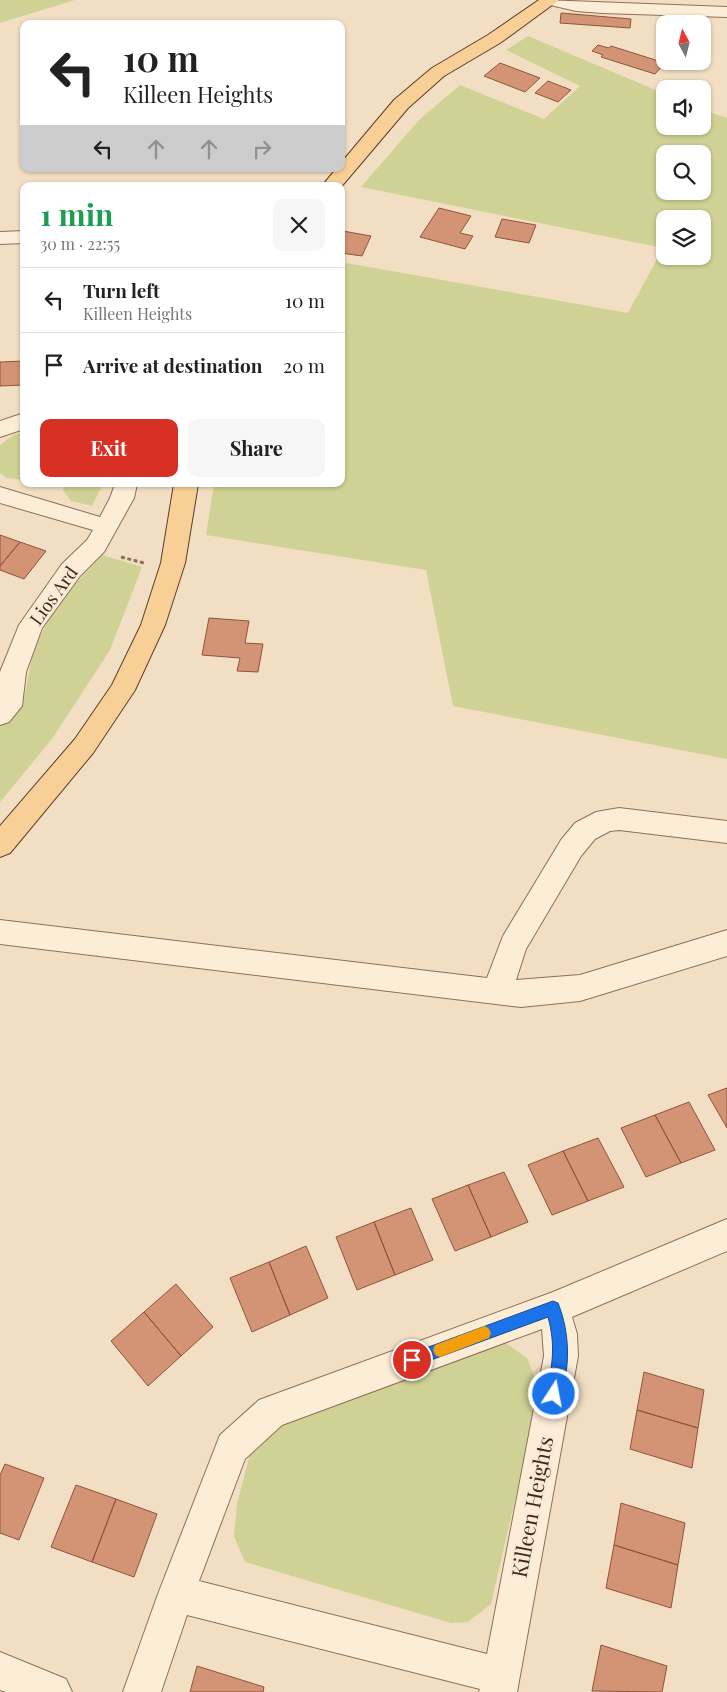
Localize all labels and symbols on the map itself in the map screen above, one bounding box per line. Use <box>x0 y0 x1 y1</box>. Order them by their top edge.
north arrow <box>656 15 711 70</box>
street label: Lios Ard <box>24 561 83 630</box>
pin <box>391 1339 433 1381</box>
position arrow <box>527 1367 579 1419</box>
street label: Killeen Heights <box>504 1434 558 1580</box>

